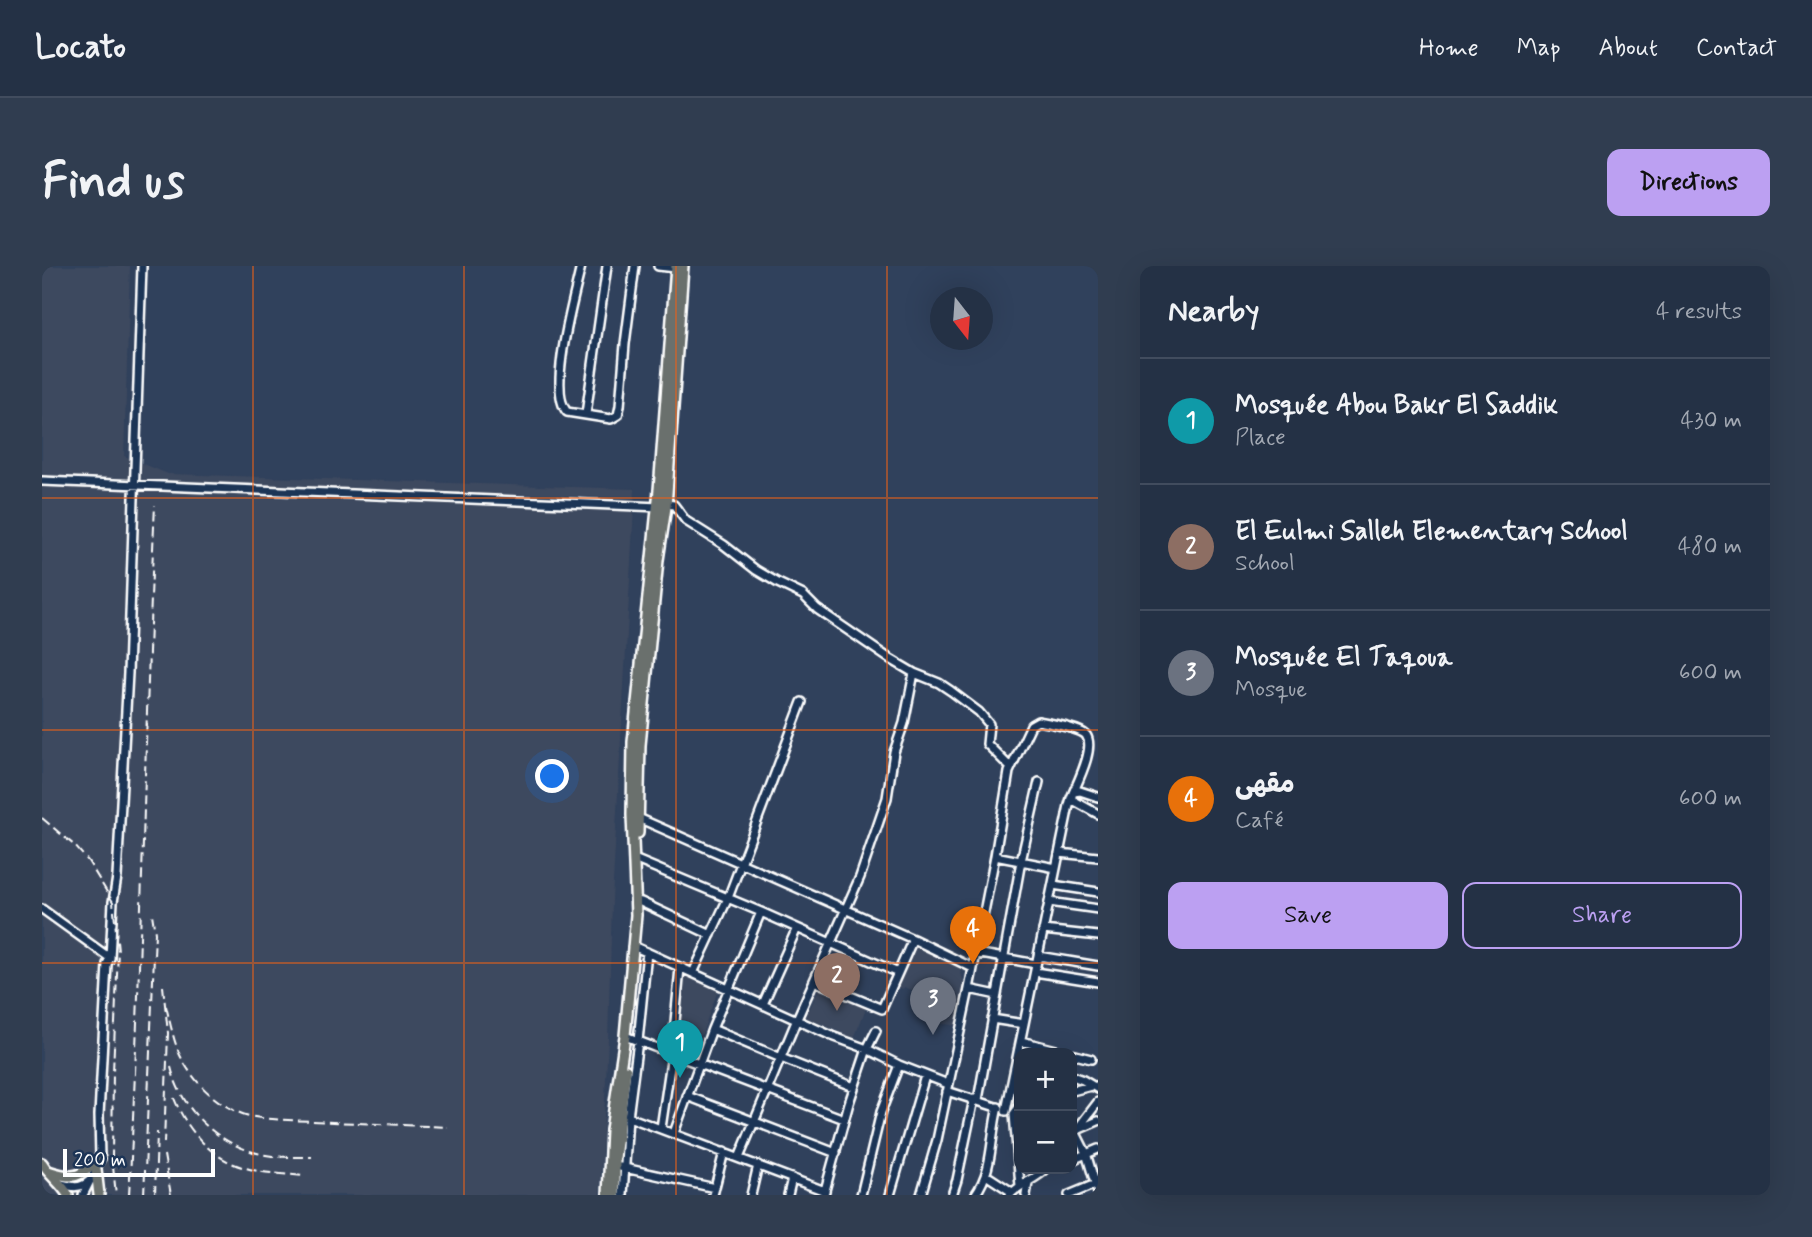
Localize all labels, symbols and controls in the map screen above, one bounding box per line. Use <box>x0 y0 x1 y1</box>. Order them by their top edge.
text: Locato <box>35 26 126 70</box>
text: Home <box>1419 33 1479 64</box>
text: Map <box>1517 33 1561 64</box>
text: About <box>1599 33 1658 64</box>
text: Contact <box>1696 33 1777 64</box>
button: Directions <box>1607 149 1770 216</box>
text: Find us <box>42 150 185 215</box>
north arrow <box>930 287 993 350</box>
text: Nearby <box>1168 292 1259 331</box>
text: 4 results <box>1656 297 1742 327</box>
text: Mosquée Abou Bakr El Saddik <box>1235 389 1558 423</box>
text: 1 <box>1186 406 1196 436</box>
text: 430 m <box>1681 406 1742 436</box>
text: Place <box>1235 423 1286 453</box>
text: El Eulmi Salleh Elementary School <box>1235 515 1628 549</box>
text: 2 <box>1185 532 1197 562</box>
text: 480 m <box>1678 532 1742 562</box>
text: School <box>1235 549 1295 579</box>
text: Mosquée El Taqoua <box>1235 641 1452 675</box>
text: 3 <box>1186 658 1196 688</box>
text: 600 m <box>1679 658 1742 688</box>
text: Mosque <box>1235 675 1307 705</box>
your location <box>535 759 569 793</box>
text: مقهى <box>1235 768 1295 802</box>
text: 4 <box>1184 784 1198 814</box>
text: 600 m <box>1679 784 1742 814</box>
text: Café <box>1235 806 1284 836</box>
button: Save <box>1168 882 1448 949</box>
button: Share <box>1462 882 1742 949</box>
pin: 4 <box>950 906 996 964</box>
pin: 2 <box>814 953 860 1011</box>
pin: 3 <box>910 977 956 1035</box>
pin: 1 <box>657 1020 703 1078</box>
map controls <box>1014 1048 1077 1174</box>
button: + <box>1014 1048 1077 1111</box>
button: − <box>1014 1111 1077 1174</box>
scale bar <box>63 1146 215 1178</box>
text: 200 m <box>74 1148 126 1173</box>

